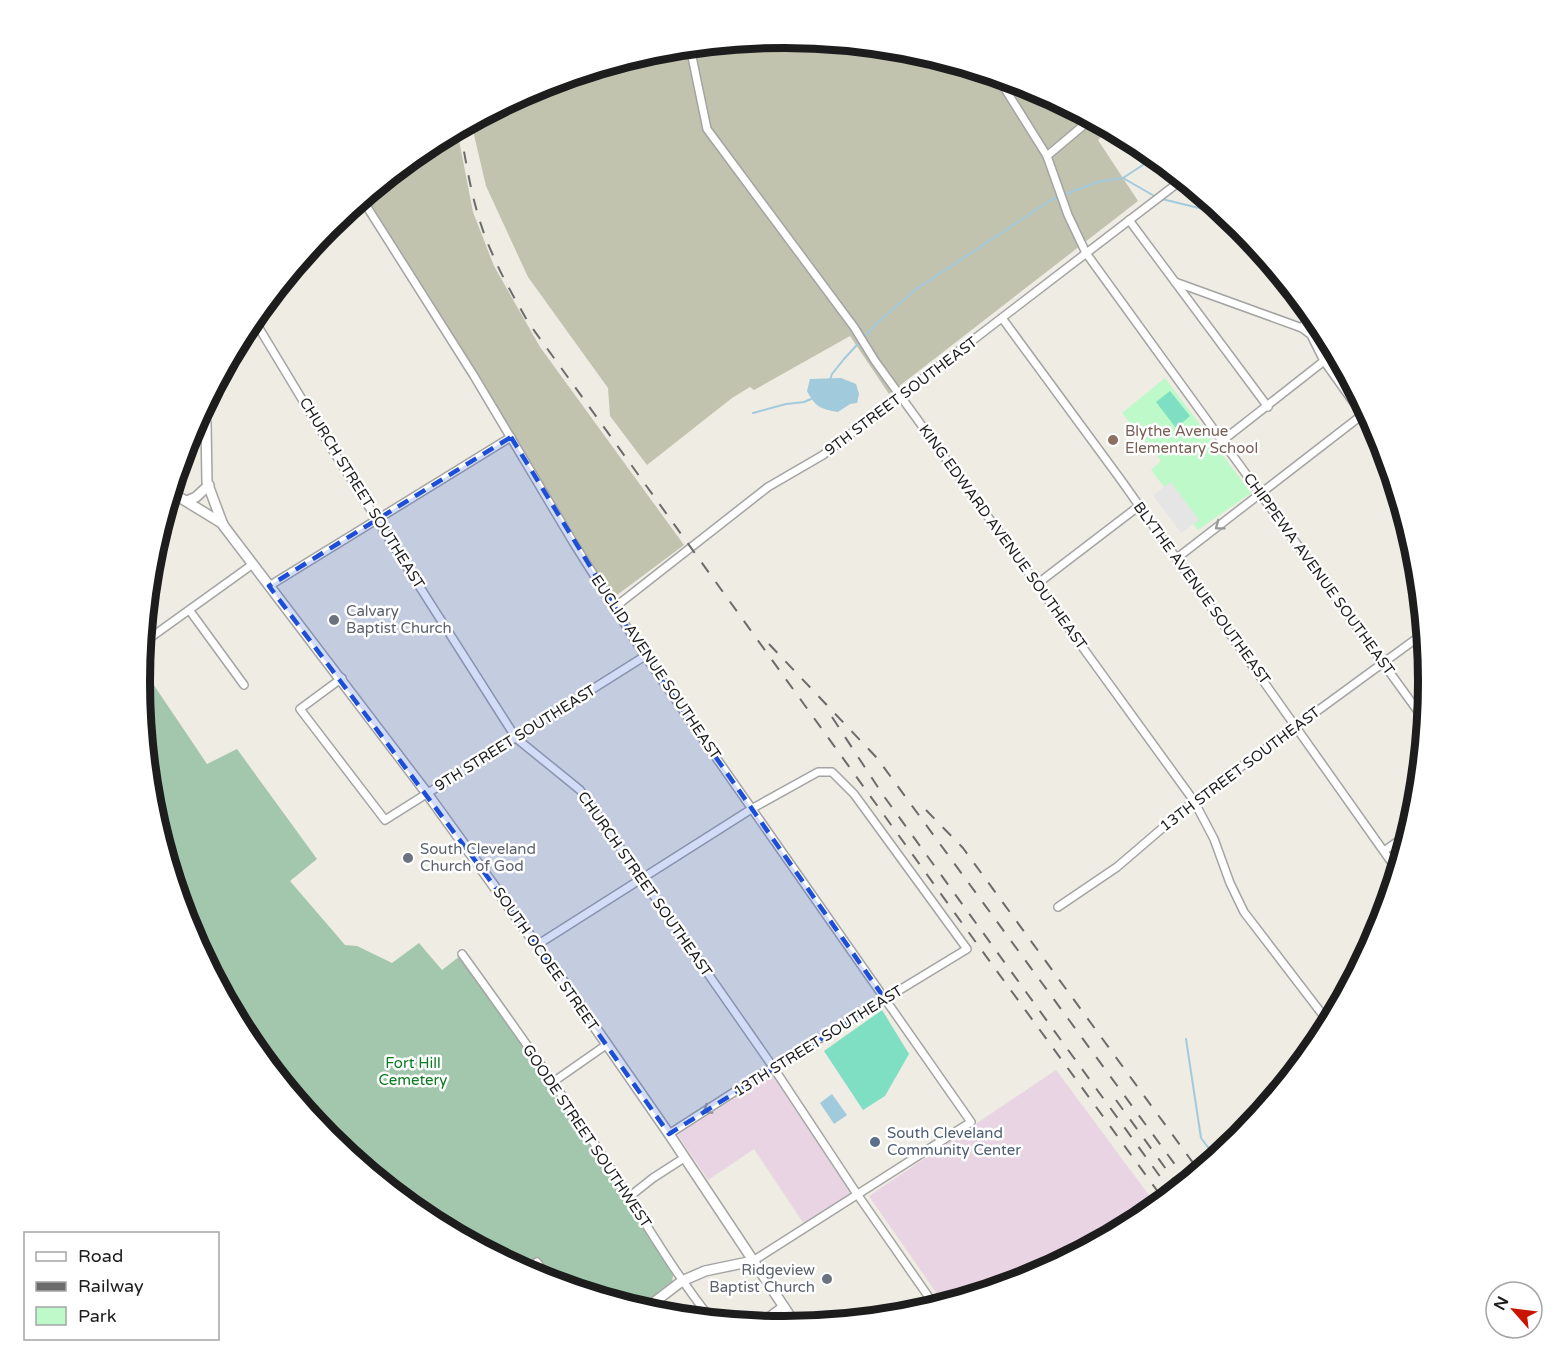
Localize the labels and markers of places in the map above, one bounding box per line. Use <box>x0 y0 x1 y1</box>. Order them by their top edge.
place label: Blythe Avenue Elementary School <box>1125 422 1258 457</box>
marker: Blythe Avenue Elementary School <box>1106 433 1120 447</box>
place label: Calvary Baptist Church <box>346 602 452 637</box>
marker: Calvary Baptist Church <box>327 613 341 627</box>
place label: South Cleveland Church of God <box>420 840 536 875</box>
marker: South Cleveland Church of God <box>401 851 415 865</box>
place label: South Cleveland Community Center <box>887 1124 1021 1159</box>
marker: South Cleveland Community Center <box>868 1135 882 1149</box>
place label: Ridgeview Baptist Church <box>709 1261 815 1296</box>
marker: Ridgeview Baptist Church <box>820 1272 834 1286</box>

